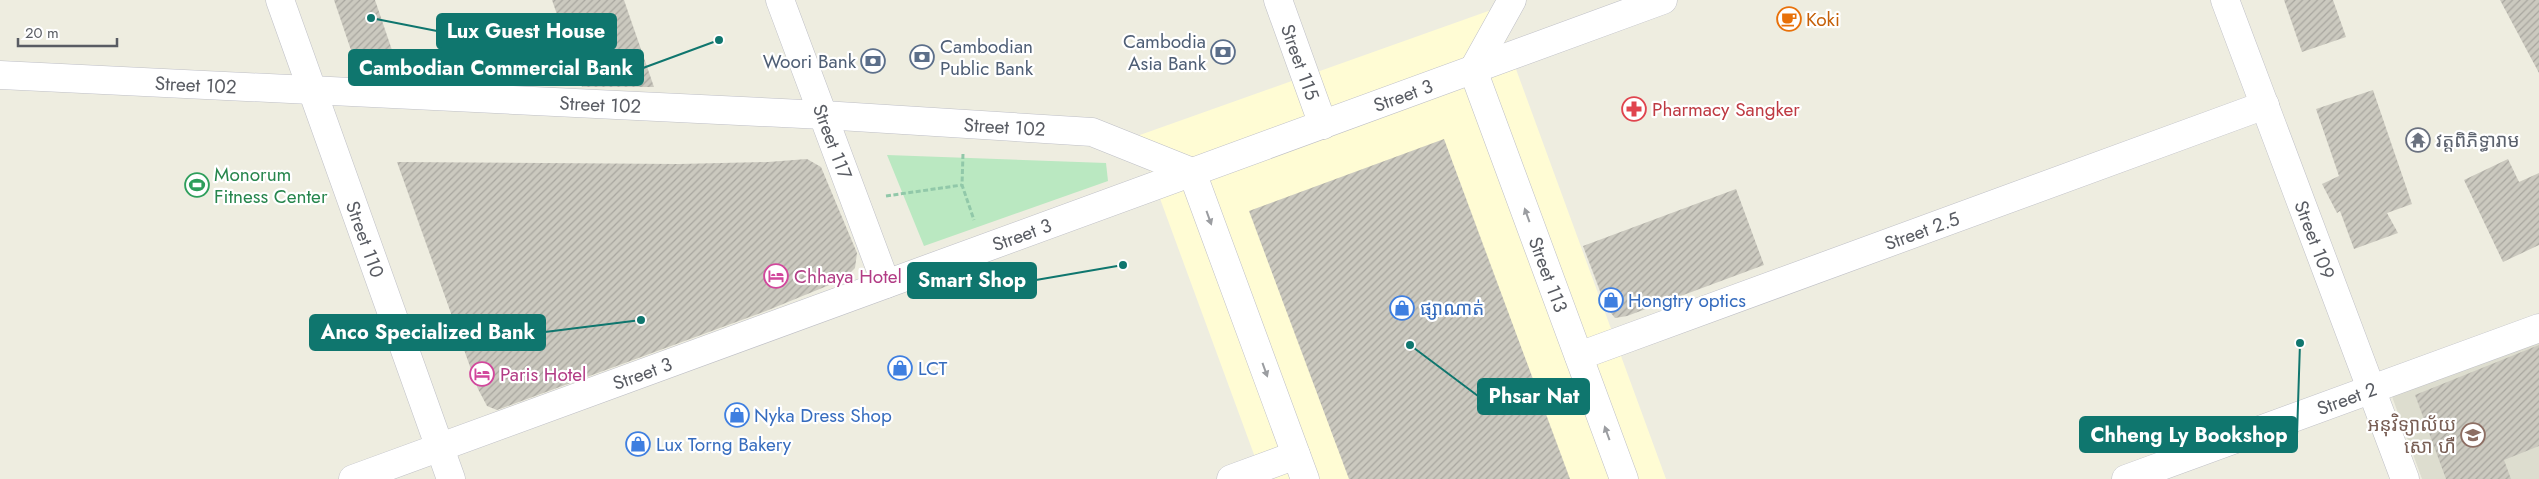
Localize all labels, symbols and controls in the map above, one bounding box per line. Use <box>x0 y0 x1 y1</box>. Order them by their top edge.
cafe icon: Koki <box>1776 6 1802 32</box>
place label: Koki <box>1806 6 1840 33</box>
callout: Lux Guest House <box>437 14 616 49</box>
scale bar <box>18 15 116 47</box>
text: Lux Guest House <box>447 17 605 46</box>
street label: Street 115 <box>1274 21 1326 104</box>
text: 20 m <box>25 22 59 44</box>
place label: Cambodia Asia Bank <box>1123 28 1207 77</box>
place label: Cambodian Public Bank <box>940 33 1034 82</box>
bank icon: Cambodia Asia Bank <box>1210 39 1236 65</box>
bank icon: Cambodian Public Bank <box>909 44 935 70</box>
place label: Woori Bank <box>763 48 857 75</box>
bank icon: Woori Bank <box>860 48 886 74</box>
callout: Cambodian Commercial Bank <box>349 50 643 85</box>
text: Cambodian Commercial Bank <box>359 54 634 83</box>
street label: Street 102 <box>154 70 237 100</box>
street label: Street 3 <box>1370 72 1437 119</box>
street label: Street 102 <box>559 89 642 120</box>
pharmacy icon: Pharmacy Sangker <box>1621 96 1647 122</box>
place label: Pharmacy Sangker <box>1652 96 1800 123</box>
street label: Street 117 <box>806 100 859 183</box>
street label: Street 102 <box>963 111 1046 143</box>
temple icon: វត្តពិភិទ្ធារាម <box>2405 127 2431 153</box>
place label: វត្តពិភិទ្ធារាម <box>2436 127 2520 154</box>
place label: Monorum Fitness Center <box>214 161 328 210</box>
sports icon: Monorum Fitness Center <box>184 172 210 198</box>
street label: Street 110 <box>339 197 391 281</box>
street label: Street 109 <box>2288 197 2342 283</box>
street label: Street 2.5 <box>1881 205 1963 257</box>
one-way arrow <box>1523 207 1531 222</box>
one-way arrow <box>1205 211 1213 226</box>
street label: Street 3 <box>988 212 1055 258</box>
street label: Street 113 <box>1522 233 1574 316</box>
hotel icon: Chhaya Hotel <box>763 263 789 289</box>
place label: Chhaya Hotel <box>794 263 902 290</box>
callout: Smart Shop <box>908 263 1036 298</box>
text: Smart Shop <box>918 266 1026 295</box>
shop icon: Hongtry optics <box>1598 287 1624 313</box>
place label: Hongtry optics <box>1628 287 1746 314</box>
shop icon: ផ្សាណាត់ <box>1389 295 1415 321</box>
place label: ផ្សាណាត់ <box>1420 295 1484 322</box>
callout: Anco Specialized Bank <box>310 315 545 350</box>
text: Anco Specialized Bank <box>320 318 536 347</box>
street label: Street 3 <box>609 350 676 397</box>
shop icon: LCT <box>887 355 913 381</box>
place label: LCT <box>918 355 947 382</box>
hotel icon: Paris Hotel <box>469 361 495 387</box>
place label: Paris Hotel <box>500 361 586 388</box>
one-way arrow <box>1262 363 1269 378</box>
street label: Street 2 <box>2313 375 2381 422</box>
callout: Phsar Nat <box>1478 379 1589 414</box>
text: Phsar Nat <box>1489 382 1580 411</box>
shop icon: Nyka Dress Shop <box>724 402 750 428</box>
place label: Nyka Dress Shop <box>754 402 892 429</box>
place label: អនុវិទ្យាល័យ សោ ហឺ <box>2368 411 2456 460</box>
callout: Chheng Ly Bookshop <box>2080 417 2297 452</box>
text: Chheng Ly Bookshop <box>2091 421 2287 450</box>
school or university icon: អនុវិទ្យាល័យ សោ ហឺ <box>2460 422 2486 448</box>
one-way arrow <box>1603 425 1611 440</box>
shop icon: Lux Torng Bakery <box>625 431 651 457</box>
place label: Lux Torng Bakery <box>656 431 792 458</box>

